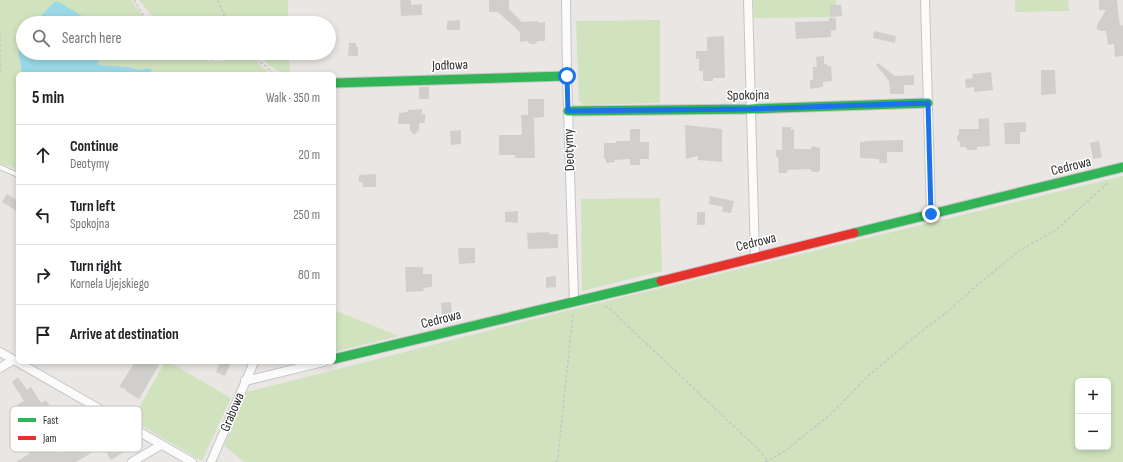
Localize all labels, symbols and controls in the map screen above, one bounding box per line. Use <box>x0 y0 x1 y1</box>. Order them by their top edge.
search box <box>16 16 336 60</box>
icon: search <box>30 27 52 49</box>
text: Search here <box>62 29 122 48</box>
street label: Jodłowa <box>431 56 468 74</box>
route start <box>558 67 576 85</box>
street label: Spokojna <box>727 86 769 104</box>
text: 5 min <box>32 88 64 108</box>
text: Walk · 350 m <box>266 90 320 106</box>
street label: Deotymy <box>560 128 578 171</box>
text: Continue <box>70 137 119 156</box>
icon: ahead <box>32 144 54 166</box>
text: 20 m <box>298 147 320 163</box>
street label: Cedrowa <box>1049 153 1093 179</box>
text: Deotymy <box>70 156 109 172</box>
text: Turn left <box>70 197 115 216</box>
icon: left <box>32 204 54 226</box>
route end <box>922 205 940 223</box>
text: 250 m <box>293 207 320 223</box>
text: Spokojna <box>70 216 109 232</box>
street label: Cedrowa <box>734 229 778 255</box>
text: Turn right <box>70 257 122 276</box>
icon: right <box>32 264 54 286</box>
text: 80 m <box>298 267 320 283</box>
text: Kornela Ujejskiego <box>70 276 149 292</box>
street label: Cedrowa <box>419 306 463 332</box>
icon: arrive <box>32 324 54 346</box>
text: Arrive at destination <box>70 325 179 344</box>
map controls <box>1075 378 1111 450</box>
button: + <box>1075 378 1111 414</box>
street label: Grabowa <box>216 390 248 434</box>
legend <box>10 406 142 452</box>
text: Fast <box>43 414 59 427</box>
button: − <box>1075 414 1111 450</box>
text: Jam <box>42 432 57 445</box>

